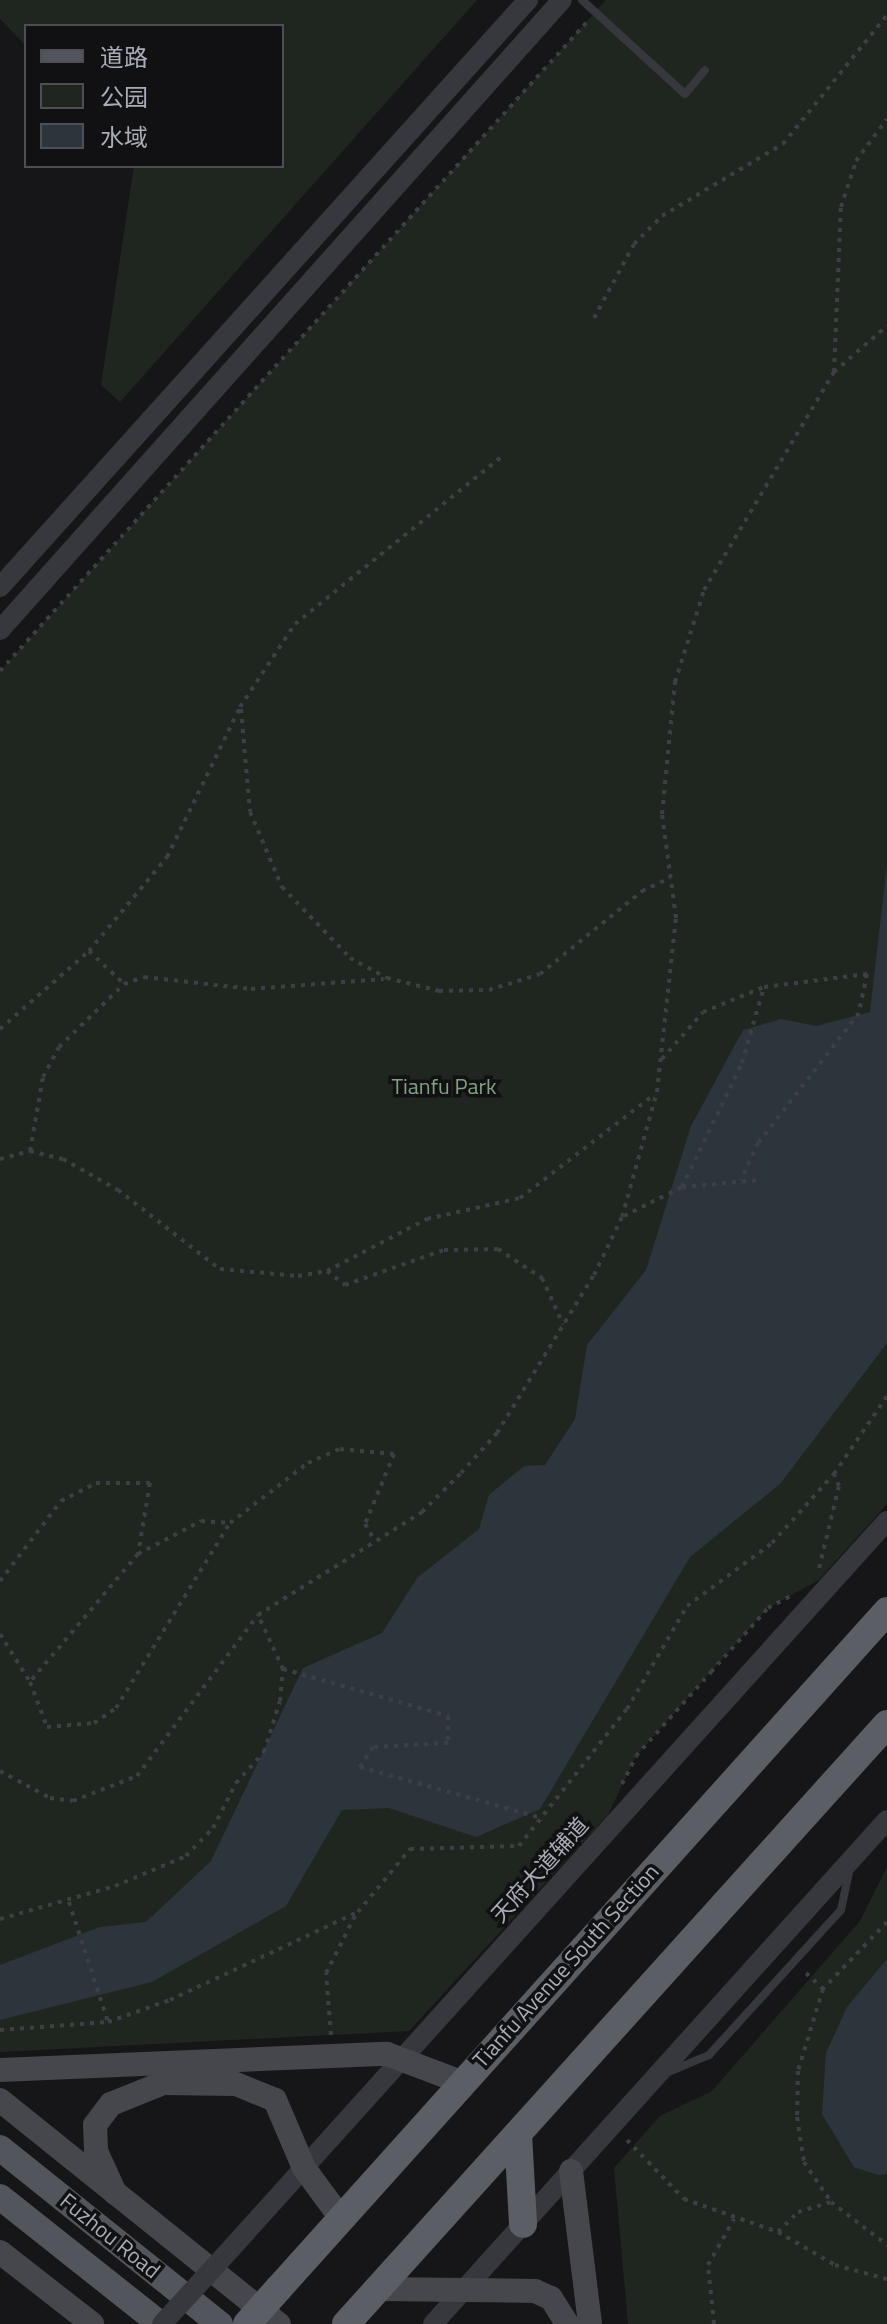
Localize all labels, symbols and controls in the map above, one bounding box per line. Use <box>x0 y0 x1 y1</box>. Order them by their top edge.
legend <box>24 24 284 168</box>
text: 道路 <box>100 39 148 75</box>
text: 公园 <box>100 79 148 115</box>
text: 水域 <box>100 119 148 155</box>
park label: Tianfu Park <box>391 1074 497 1100</box>
street label: 天府大道辅道 <box>486 1812 594 1928</box>
street label: Tianfu Avenue South Section <box>468 1859 664 2073</box>
street label: Fuzhou Road <box>55 2188 165 2284</box>

